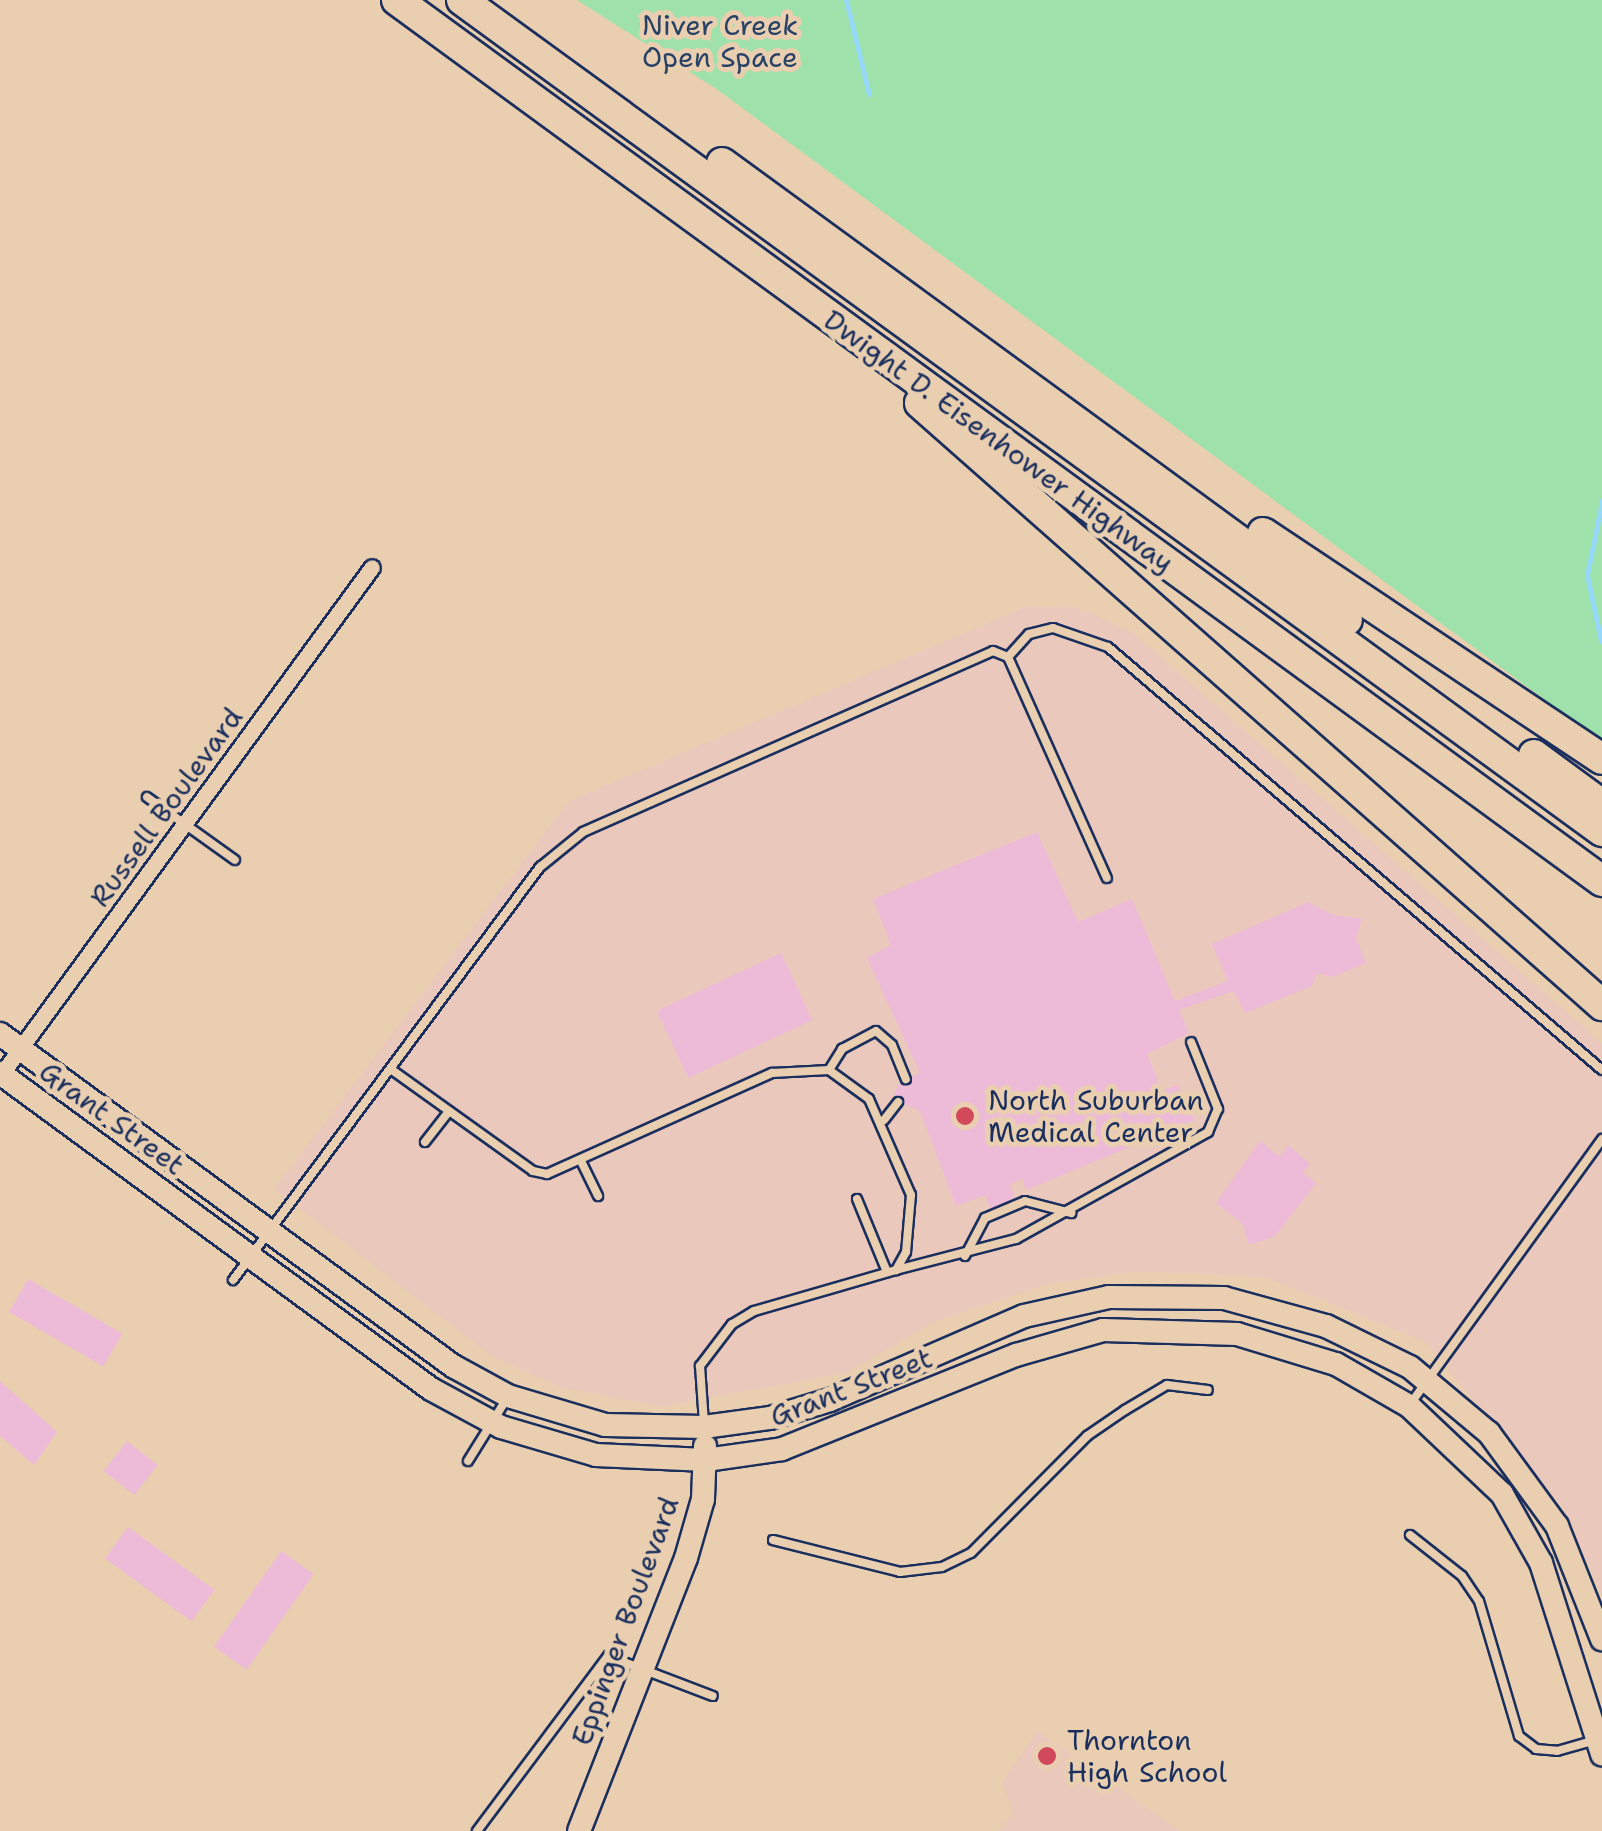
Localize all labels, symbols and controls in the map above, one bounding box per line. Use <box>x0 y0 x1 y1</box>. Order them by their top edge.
park label: Niver Creek Open Space <box>642 8 798 74</box>
street label: Dwight D. Eisenhower Highway <box>817 303 1181 579</box>
street label: Russell Boulevard <box>83 701 249 913</box>
street label: Grant Street <box>33 1054 191 1182</box>
place label: North Suburban Medical Center <box>988 1083 1204 1149</box>
marker: North Suburban Medical Center <box>952 1103 978 1129</box>
street label: Grant Street <box>765 1341 937 1433</box>
street label: Eppinger Boulevard <box>564 1492 686 1750</box>
place label: Thornton High School <box>1067 1723 1227 1789</box>
marker: Thornton High School <box>1036 1745 1058 1767</box>

